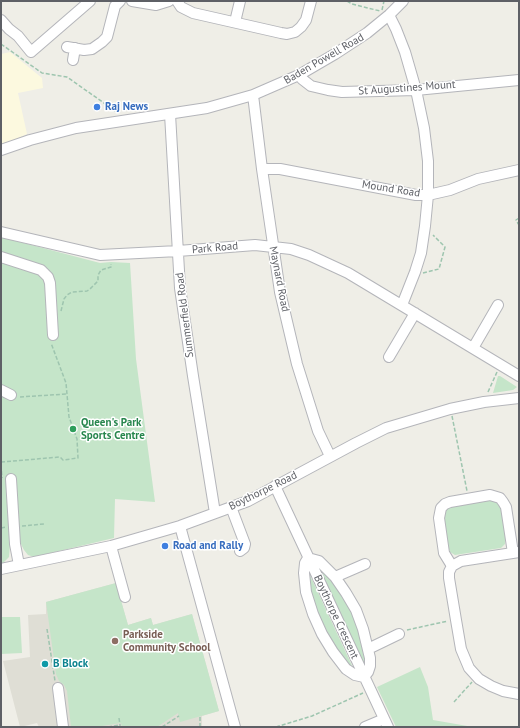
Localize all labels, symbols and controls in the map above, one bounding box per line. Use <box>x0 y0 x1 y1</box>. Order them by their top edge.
street label: Baden Powell Road <box>282 31 366 87</box>
street label: St Augustines Mount <box>358 78 456 98</box>
place label: Raj News <box>105 100 148 114</box>
marker: Raj News <box>92 102 102 112</box>
street label: Mound Road <box>361 178 421 200</box>
street label: Park Road <box>191 239 239 257</box>
street label: Maynard Road <box>266 245 292 313</box>
street label: Summerfield Road <box>173 272 197 358</box>
place label: Queen's Park Sports Centre <box>81 416 145 442</box>
marker: Queen's Park Sports Centre <box>68 424 78 434</box>
street label: Boythorpe Road <box>227 469 299 513</box>
place label: Road and Rally <box>173 539 243 553</box>
marker: Road and Rally <box>160 541 170 551</box>
street label: Boythorpe Crescent <box>311 573 361 661</box>
place label: Parkside Community School <box>123 628 211 654</box>
marker: Parkside Community School <box>110 636 120 646</box>
place label: B Block <box>53 657 88 671</box>
marker: B Block <box>40 659 50 669</box>

